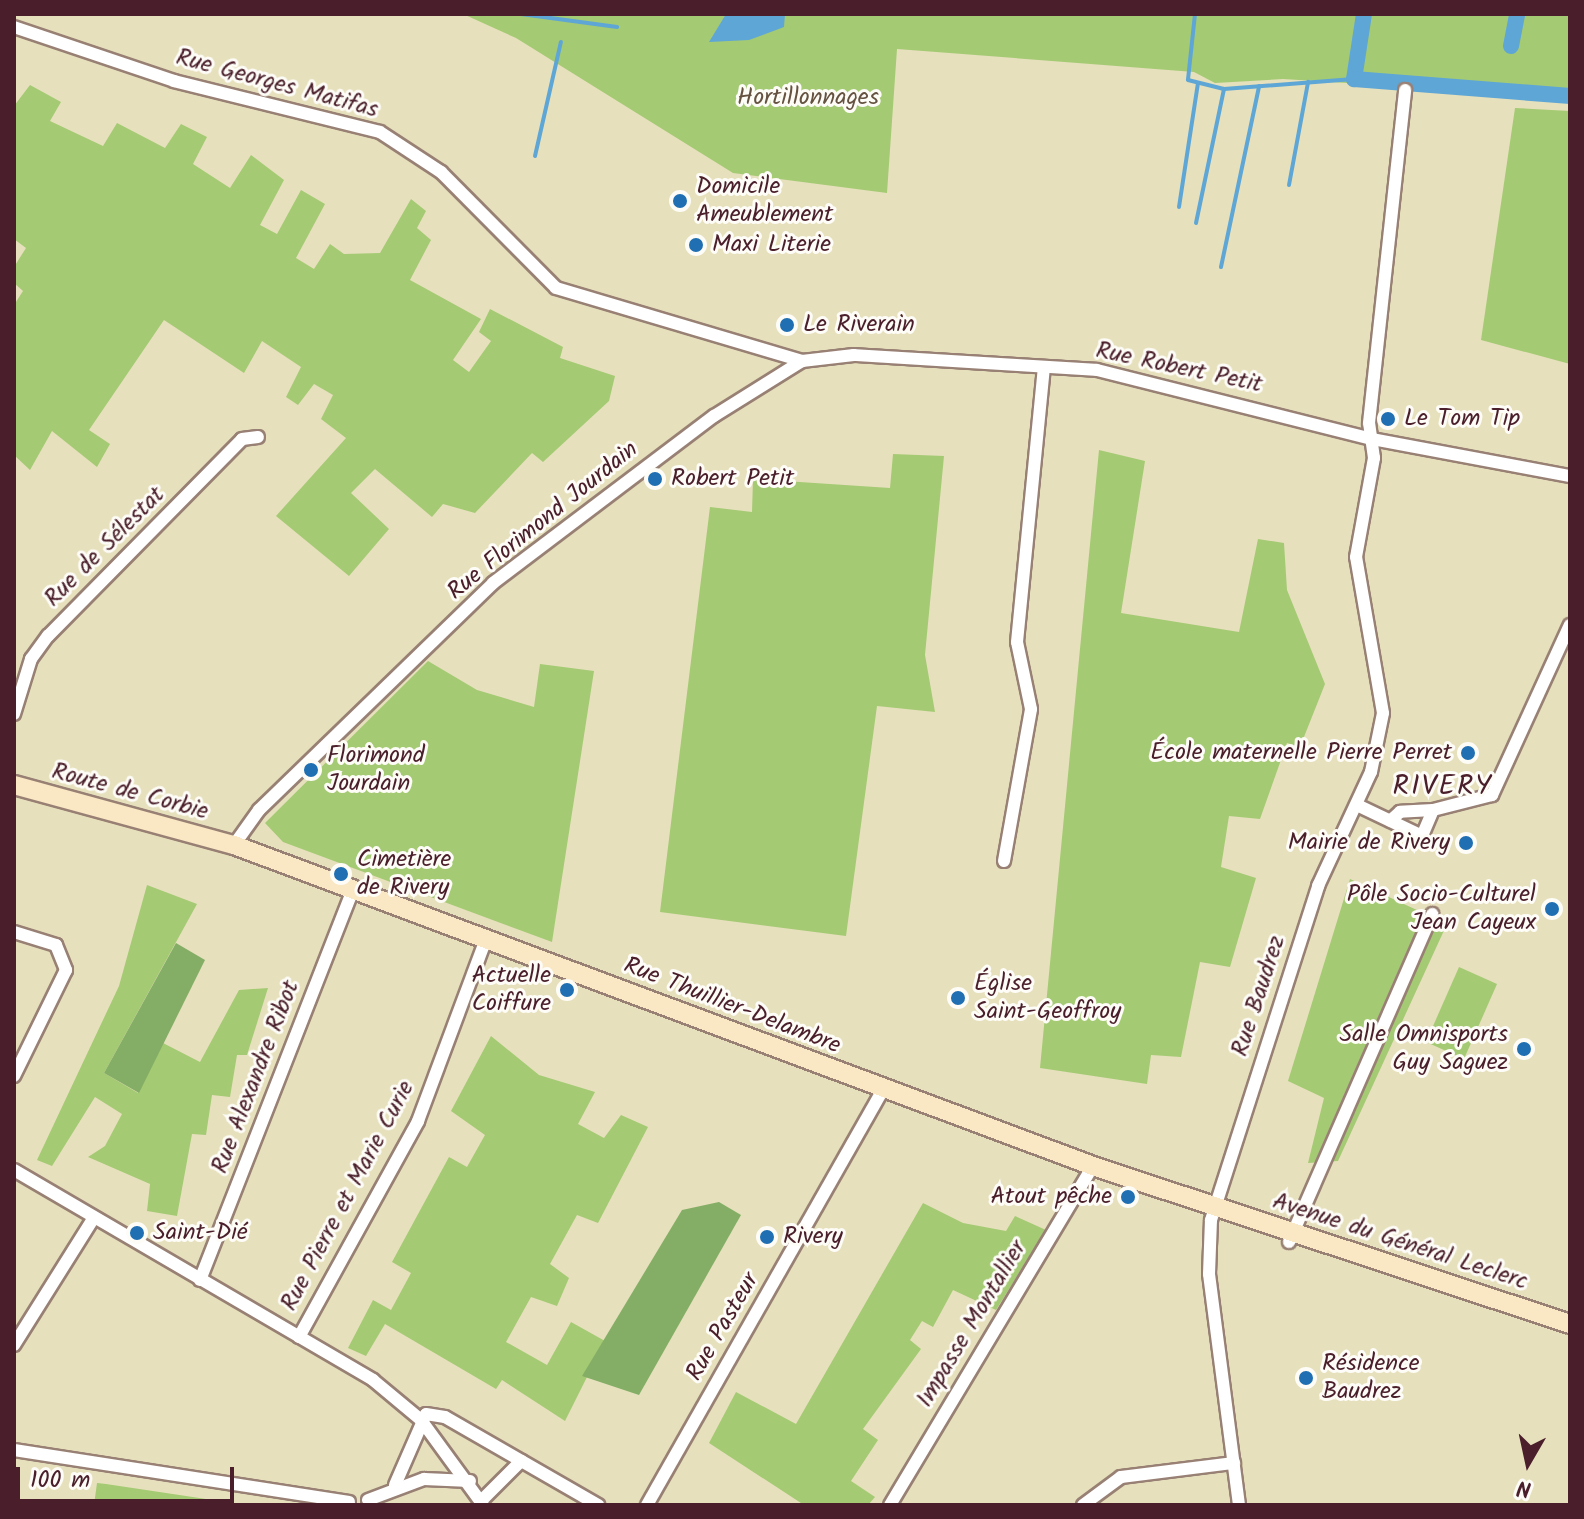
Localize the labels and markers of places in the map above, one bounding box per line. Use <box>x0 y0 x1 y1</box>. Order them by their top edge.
place label: Domicile Ameublement <box>696 173 833 229</box>
marker: Domicile Ameublement <box>671 192 689 210</box>
place label: Maxi Literie <box>712 231 831 259</box>
marker: Maxi Literie <box>687 236 705 254</box>
place label: Le Riverain <box>803 311 915 339</box>
marker: Le Riverain <box>778 316 796 334</box>
place label: Le Tom Tip <box>1404 405 1520 433</box>
marker: Le Tom Tip <box>1379 410 1397 428</box>
place label: Robert Petit <box>671 465 794 493</box>
marker: Robert Petit <box>646 470 664 488</box>
place label: École maternelle Pierre Perret <box>1150 739 1452 767</box>
place label: Florimond Jourdain <box>327 742 425 798</box>
marker: École maternelle Pierre Perret <box>1459 744 1477 762</box>
marker: Florimond Jourdain <box>302 761 320 779</box>
place label: Mairie de Rivery <box>1288 829 1450 857</box>
marker: Mairie de Rivery <box>1457 834 1475 852</box>
place label: Cimetière de Rivery <box>357 846 451 902</box>
marker: Cimetière de Rivery <box>332 865 350 883</box>
place label: Pôle Socio-Culturel Jean Cayeux <box>1347 881 1536 937</box>
marker: Pôle Socio-Culturel Jean Cayeux <box>1543 900 1561 918</box>
place label: Actuelle Coiffure <box>472 962 551 1018</box>
place label: Église Saint-Geoffroy <box>974 970 1121 1026</box>
marker: Actuelle Coiffure <box>558 981 576 999</box>
marker: Église Saint-Geoffroy <box>949 989 967 1007</box>
place label: Salle Omnisports Guy Saguez <box>1339 1021 1508 1077</box>
marker: Salle Omnisports Guy Saguez <box>1515 1040 1533 1058</box>
place label: Atout pêche <box>990 1183 1112 1211</box>
marker: Atout pêche <box>1119 1188 1137 1206</box>
place label: Saint-Dié <box>153 1219 248 1247</box>
place label: Rivery <box>783 1223 843 1251</box>
marker: Saint-Dié <box>128 1224 146 1242</box>
marker: Rivery <box>758 1228 776 1246</box>
place label: Résidence Baudrez <box>1322 1350 1420 1406</box>
marker: Résidence Baudrez <box>1297 1369 1315 1387</box>

